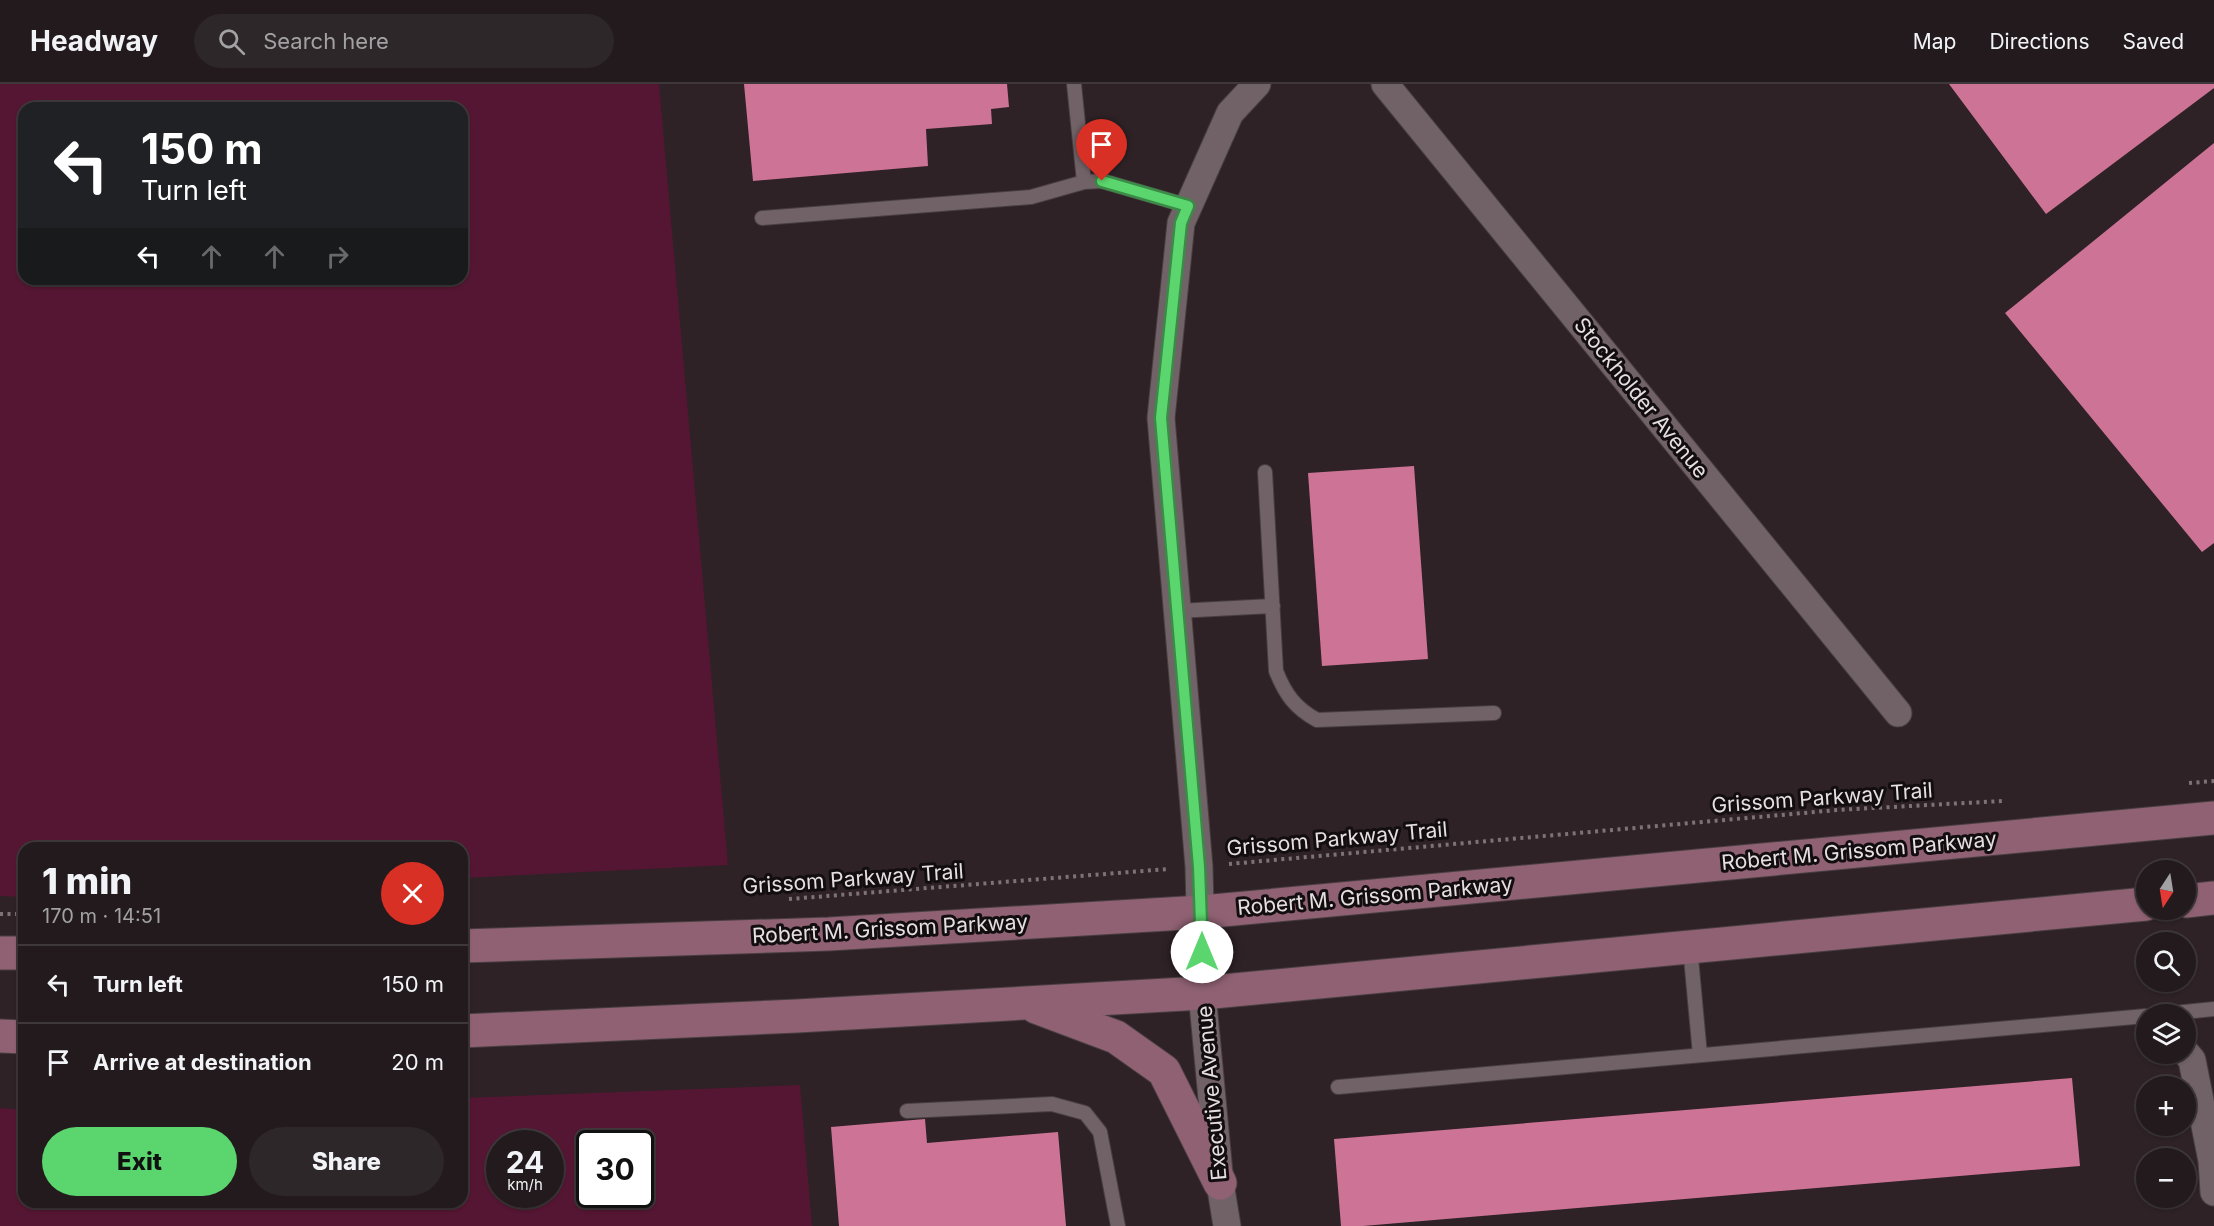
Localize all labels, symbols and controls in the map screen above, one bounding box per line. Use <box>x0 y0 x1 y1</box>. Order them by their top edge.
search box <box>194 14 614 68</box>
text: Headway <box>30 24 158 58</box>
icon: search <box>215 25 248 58</box>
text: Search here <box>263 28 389 54</box>
text: Map <box>1913 29 1956 54</box>
text: Directions <box>1989 29 2090 54</box>
text: Saved <box>2123 29 2184 54</box>
pin <box>1076 119 1127 181</box>
text: 150 m <box>141 123 263 174</box>
icon: left <box>42 126 120 204</box>
icon: arrive <box>1085 128 1118 161</box>
text: Turn left <box>141 174 247 207</box>
icon: left <box>132 240 165 273</box>
icon: ahead <box>195 240 228 273</box>
icon: ahead <box>258 240 291 273</box>
icon: right <box>321 240 354 273</box>
street label: Stockholder Avenue <box>1569 312 1714 483</box>
street label: Grissom Parkway Trail <box>1711 777 1933 818</box>
street label: Grissom Parkway Trail <box>1225 816 1448 861</box>
street label: Robert M. Grissom Parkway <box>1720 826 1998 875</box>
street label: Grissom Parkway Trail <box>742 858 964 899</box>
text: 1 min <box>42 859 132 903</box>
north arrow <box>2136 860 2196 920</box>
map controls <box>2136 860 2196 1208</box>
button: close <box>381 862 444 925</box>
street label: Robert M. Grissom Parkway <box>1236 871 1514 920</box>
text: 170 m · 14:51 <box>42 904 161 928</box>
street label: Robert M. Grissom Parkway <box>751 909 1029 948</box>
position arrow <box>1170 920 1234 984</box>
button: search <box>2136 932 2196 992</box>
icon: left <box>42 968 75 1001</box>
text: Turn left <box>93 971 183 997</box>
text: 150 m <box>382 971 444 997</box>
button: layers <box>2136 1004 2196 1064</box>
street label: Executive Avenue <box>1191 1005 1232 1182</box>
icon: arrive <box>42 1046 75 1079</box>
text: Arrive at destination <box>93 1049 312 1075</box>
text: 20 m <box>391 1049 444 1075</box>
button: + <box>2136 1076 2196 1136</box>
button: Exit <box>42 1127 237 1196</box>
button: Share <box>249 1127 444 1196</box>
speed limit sign: 30 <box>576 1130 654 1208</box>
text: 24 <box>506 1144 544 1180</box>
button: − <box>2136 1148 2196 1208</box>
text: km/h <box>507 1175 543 1194</box>

